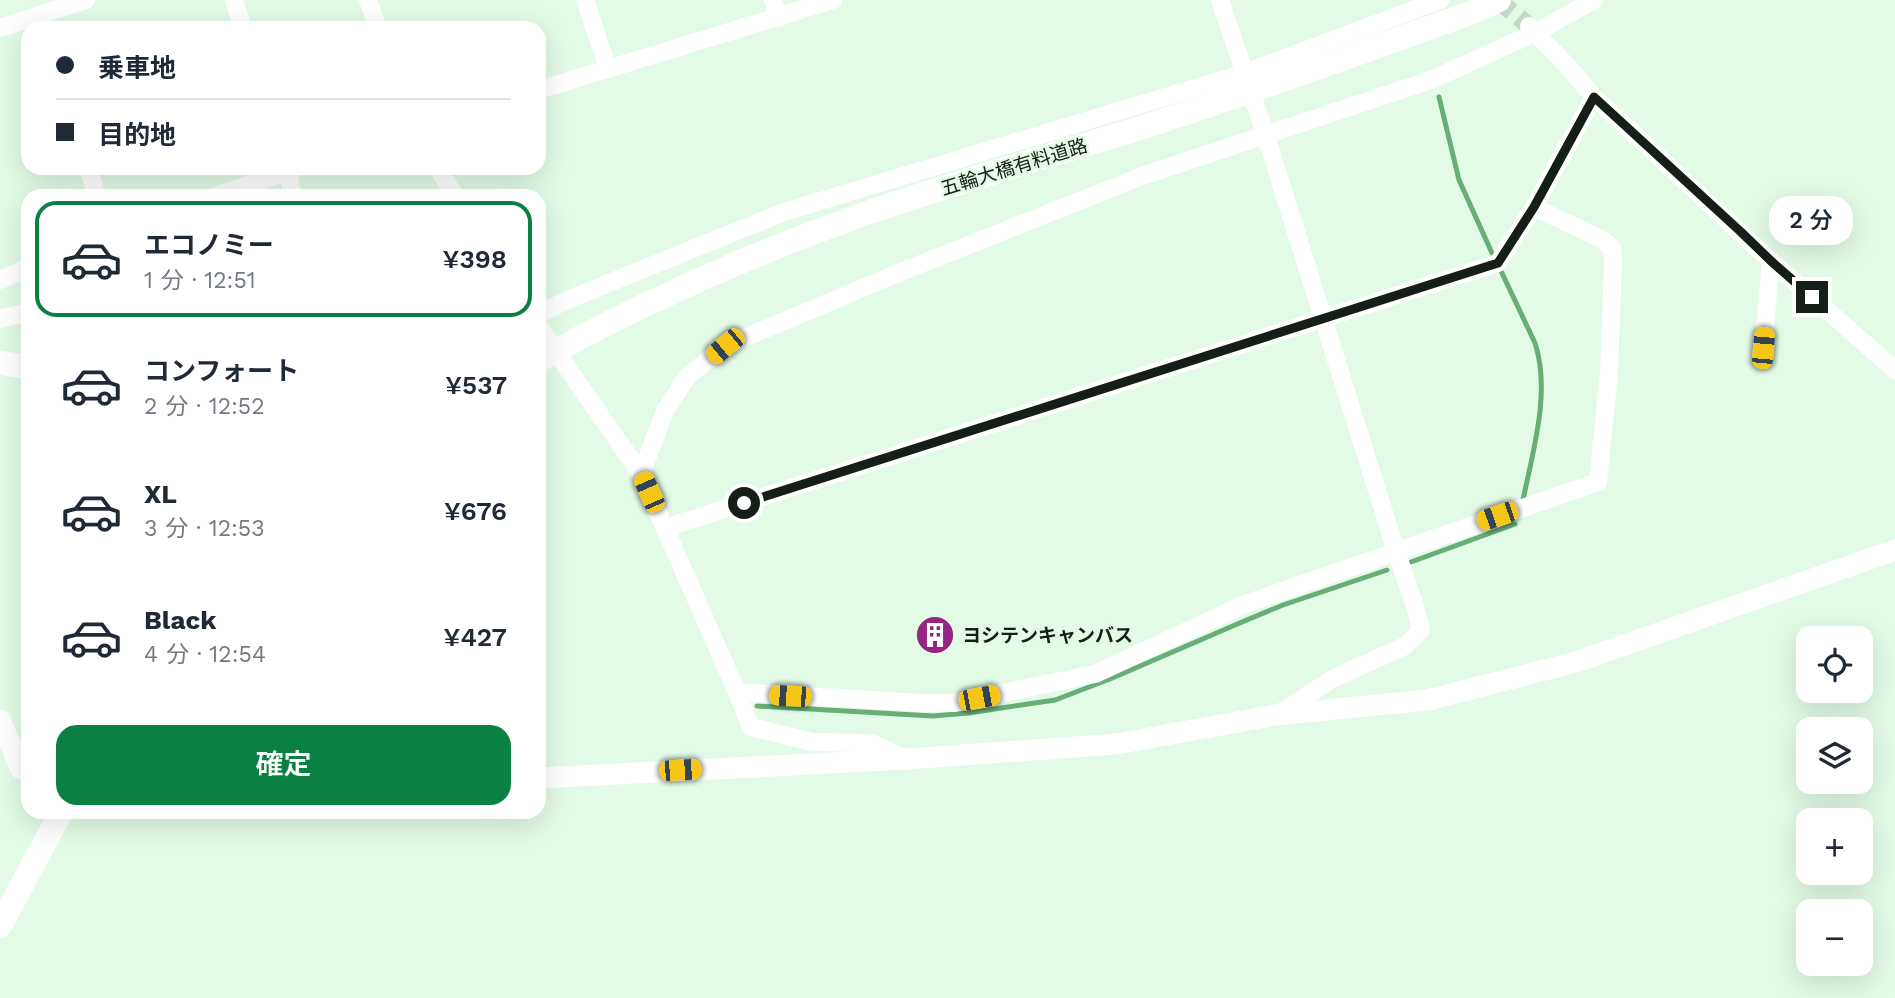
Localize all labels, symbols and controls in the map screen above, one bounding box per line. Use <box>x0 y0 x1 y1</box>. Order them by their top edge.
text: 乗車地 <box>98 53 176 83</box>
text: 目的地 <box>98 120 176 150</box>
street label: 五輪大橋有料道路 <box>938 134 1090 200</box>
callout: 2 分 <box>1770 196 1854 244</box>
text: 2 分 <box>1789 207 1833 234</box>
icon: car <box>60 228 123 291</box>
text: エコノミー <box>144 230 274 260</box>
text: ¥398 <box>443 244 507 274</box>
text: 1 分 · 12:51 <box>144 267 256 294</box>
route end <box>1796 281 1828 313</box>
car <box>703 324 748 368</box>
car <box>1751 326 1776 370</box>
icon: car <box>60 354 123 417</box>
text: コンフォート <box>144 356 299 386</box>
text: ¥537 <box>445 370 507 400</box>
text: 2 分 · 12:52 <box>144 393 265 420</box>
car <box>631 469 668 515</box>
text: XL <box>144 479 177 509</box>
icon: car <box>60 480 123 543</box>
route start <box>728 487 760 519</box>
text: ¥676 <box>444 496 507 526</box>
car <box>1474 499 1521 533</box>
text: 3 分 · 12:53 <box>144 515 265 542</box>
text: Black <box>144 605 216 635</box>
icon: car <box>60 606 123 669</box>
building icon: ヨシテンキャンバス <box>914 614 956 656</box>
text: ¥427 <box>444 622 507 652</box>
place label: ヨシテンキャンバス <box>962 624 1133 647</box>
map controls <box>1796 626 1873 976</box>
button: locate <box>1796 626 1873 703</box>
text: 4 分 · 12:54 <box>144 641 266 668</box>
car <box>769 684 812 708</box>
car <box>957 684 1002 712</box>
button: layers <box>1796 717 1873 794</box>
button: 確定 <box>56 725 511 805</box>
car <box>659 758 702 782</box>
button: + <box>1796 808 1873 885</box>
button: − <box>1796 899 1873 976</box>

